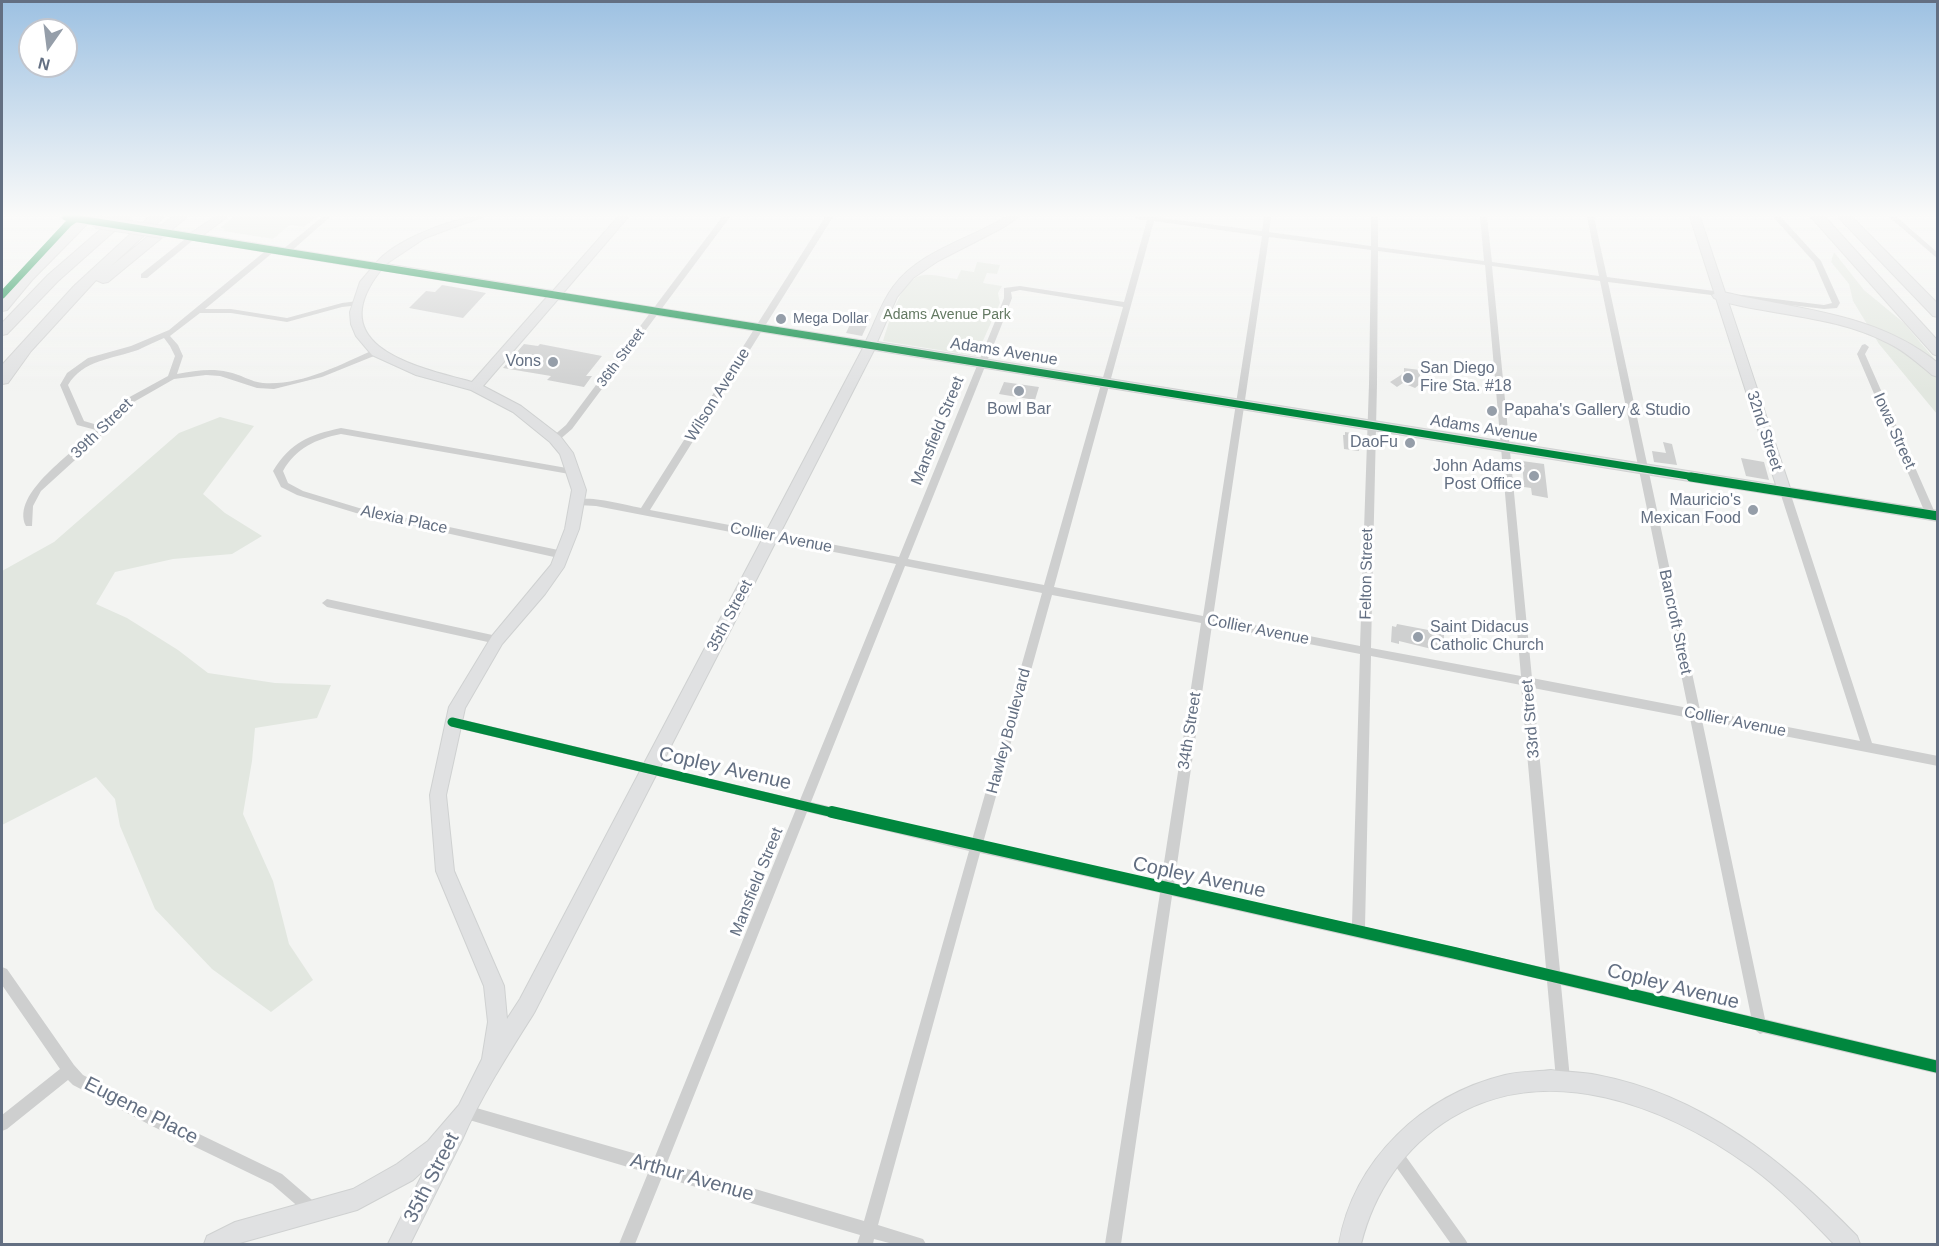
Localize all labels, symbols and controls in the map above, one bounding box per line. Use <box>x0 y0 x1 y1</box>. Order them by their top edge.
north arrow <box>18 18 78 78</box>
text: N <box>36 54 52 74</box>
park label: Adams Avenue Park <box>883 307 1011 323</box>
place label: Mega Dollar <box>793 311 868 327</box>
marker: Mega Dollar <box>774 312 788 326</box>
street label: 36th Street <box>594 326 648 390</box>
street label: Adams Avenue <box>949 334 1059 370</box>
street label: Wilson Avenue <box>682 345 754 445</box>
place label: Vons <box>505 352 541 372</box>
marker: Vons <box>546 355 560 369</box>
place label: San Diego Fire Sta. #18 <box>1420 359 1512 397</box>
marker: San Diego Fire Sta. #18 <box>1401 371 1415 385</box>
street label: Mansfield Street <box>907 374 969 488</box>
marker: Bowl Bar <box>1012 384 1026 398</box>
street label: 32nd Street <box>1742 389 1786 473</box>
street label: Iowa Street <box>1869 390 1919 472</box>
street label: 39th Street <box>67 395 137 463</box>
place label: Bowl Bar <box>987 400 1051 420</box>
place label: Papaha's Gallery & Studio <box>1504 401 1690 421</box>
marker: Papaha's Gallery & Studio <box>1485 404 1499 418</box>
street label: Adams Avenue <box>1429 411 1539 447</box>
place label: DaoFu <box>1350 433 1398 453</box>
marker: DaoFu <box>1403 436 1417 450</box>
place label: John Adams Post Office <box>1433 457 1522 495</box>
marker: John Adams Post Office <box>1527 469 1541 483</box>
place label: Mauricio's Mexican Food <box>1641 491 1741 529</box>
street label: Alexia Place <box>359 501 449 539</box>
marker: Mauricio's Mexican Food <box>1746 503 1760 517</box>
street label: Collier Avenue <box>728 519 834 557</box>
street label: Felton Street <box>1357 528 1377 620</box>
street label: Bancroft Street <box>1655 568 1695 676</box>
street label: 35th Street <box>703 577 757 655</box>
street label: Collier Avenue <box>1205 611 1311 649</box>
place label: Saint Didacus Catholic Church <box>1430 618 1544 656</box>
marker: Saint Didacus Catholic Church <box>1411 630 1425 644</box>
street label: Hawley Boulevard <box>983 666 1035 796</box>
street label: 33rd Street <box>1518 679 1544 759</box>
street label: 34th Street <box>1174 691 1206 771</box>
street label: Collier Avenue <box>1682 703 1788 741</box>
street label: Copley Avenue <box>656 742 794 796</box>
street label: Mansfield Street <box>726 825 788 939</box>
street label: Copley Avenue <box>1130 852 1268 904</box>
street label: Copley Avenue <box>1604 959 1742 1015</box>
street label: Eugene Place <box>80 1072 202 1150</box>
street label: 35th Street <box>399 1129 465 1227</box>
street label: Arthur Avenue <box>627 1149 757 1207</box>

